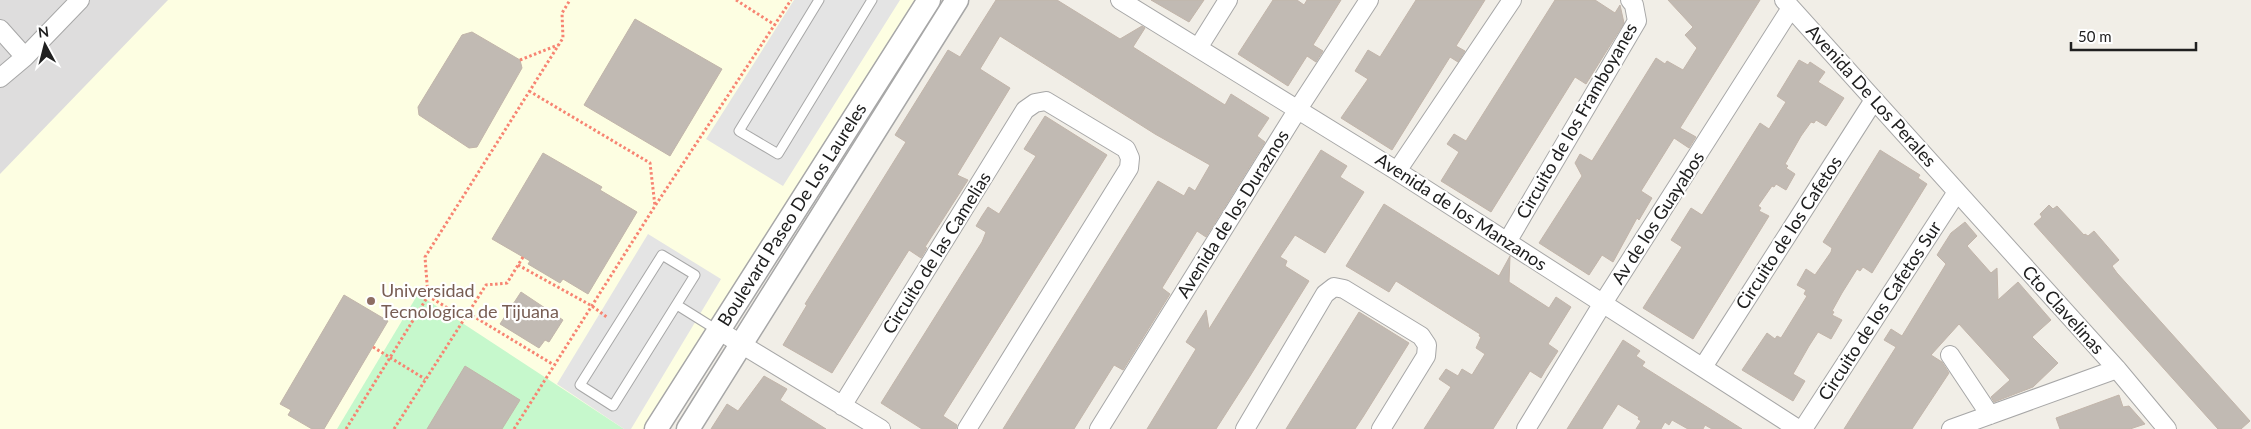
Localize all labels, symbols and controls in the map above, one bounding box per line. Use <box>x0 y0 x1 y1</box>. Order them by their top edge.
street label: Circuito de los Framboyanes <box>1511 18 1641 222</box>
north arrow <box>20 20 70 70</box>
street label: Avenida De Los Perales <box>1802 20 1941 171</box>
scale bar <box>2071 20 2196 52</box>
text: N <box>37 23 50 41</box>
text: 50 m <box>2078 27 2112 45</box>
street label: Boulevard Paseo De Los Laureles <box>712 98 871 330</box>
street label: Avenida de los Duraznos <box>1171 125 1293 302</box>
street label: Av de los Guayabos <box>1606 147 1708 288</box>
street label: Avenida de los Manzanos <box>1372 148 1551 275</box>
street label: Circuito de los Cafetos <box>1730 151 1846 313</box>
street label: Circuito de las Camelias <box>877 167 995 338</box>
street label: Circuito de los Cafetos Sur <box>1813 216 1946 404</box>
street label: Cto Clavelinas <box>2018 260 2109 358</box>
place label: Universidad Tecnologica de Tijuana <box>381 279 559 322</box>
marker: Universidad Tecnologica de Tijuana <box>365 295 377 307</box>

